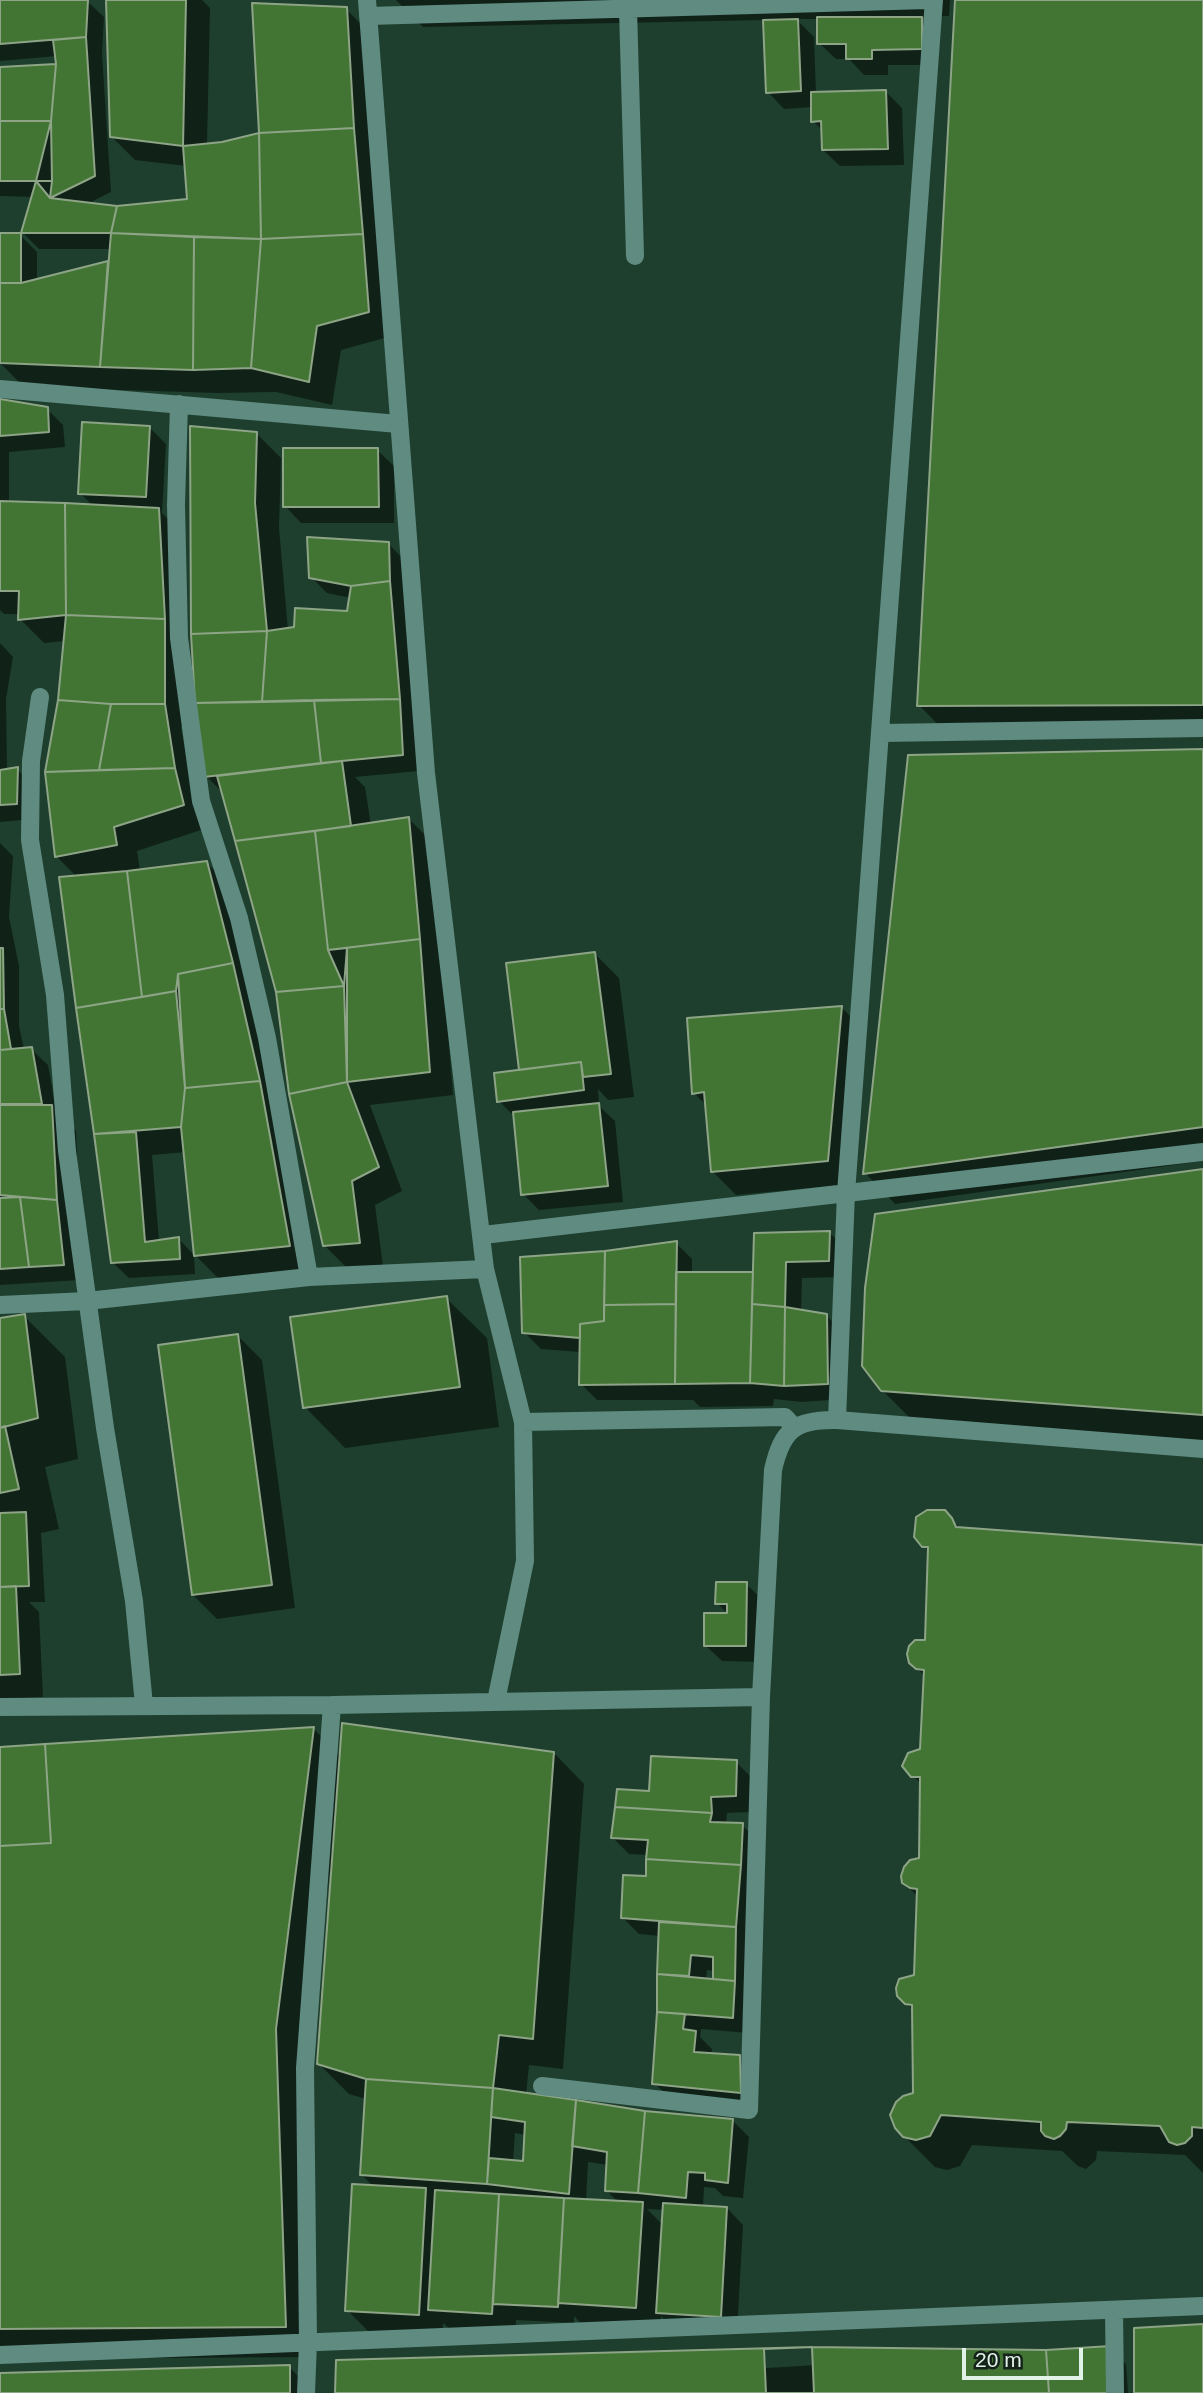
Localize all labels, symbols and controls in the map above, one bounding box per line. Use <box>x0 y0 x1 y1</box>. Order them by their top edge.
scale bar <box>965 2334 1086 2378</box>
text: 20 m <box>975 2348 1022 2371</box>

